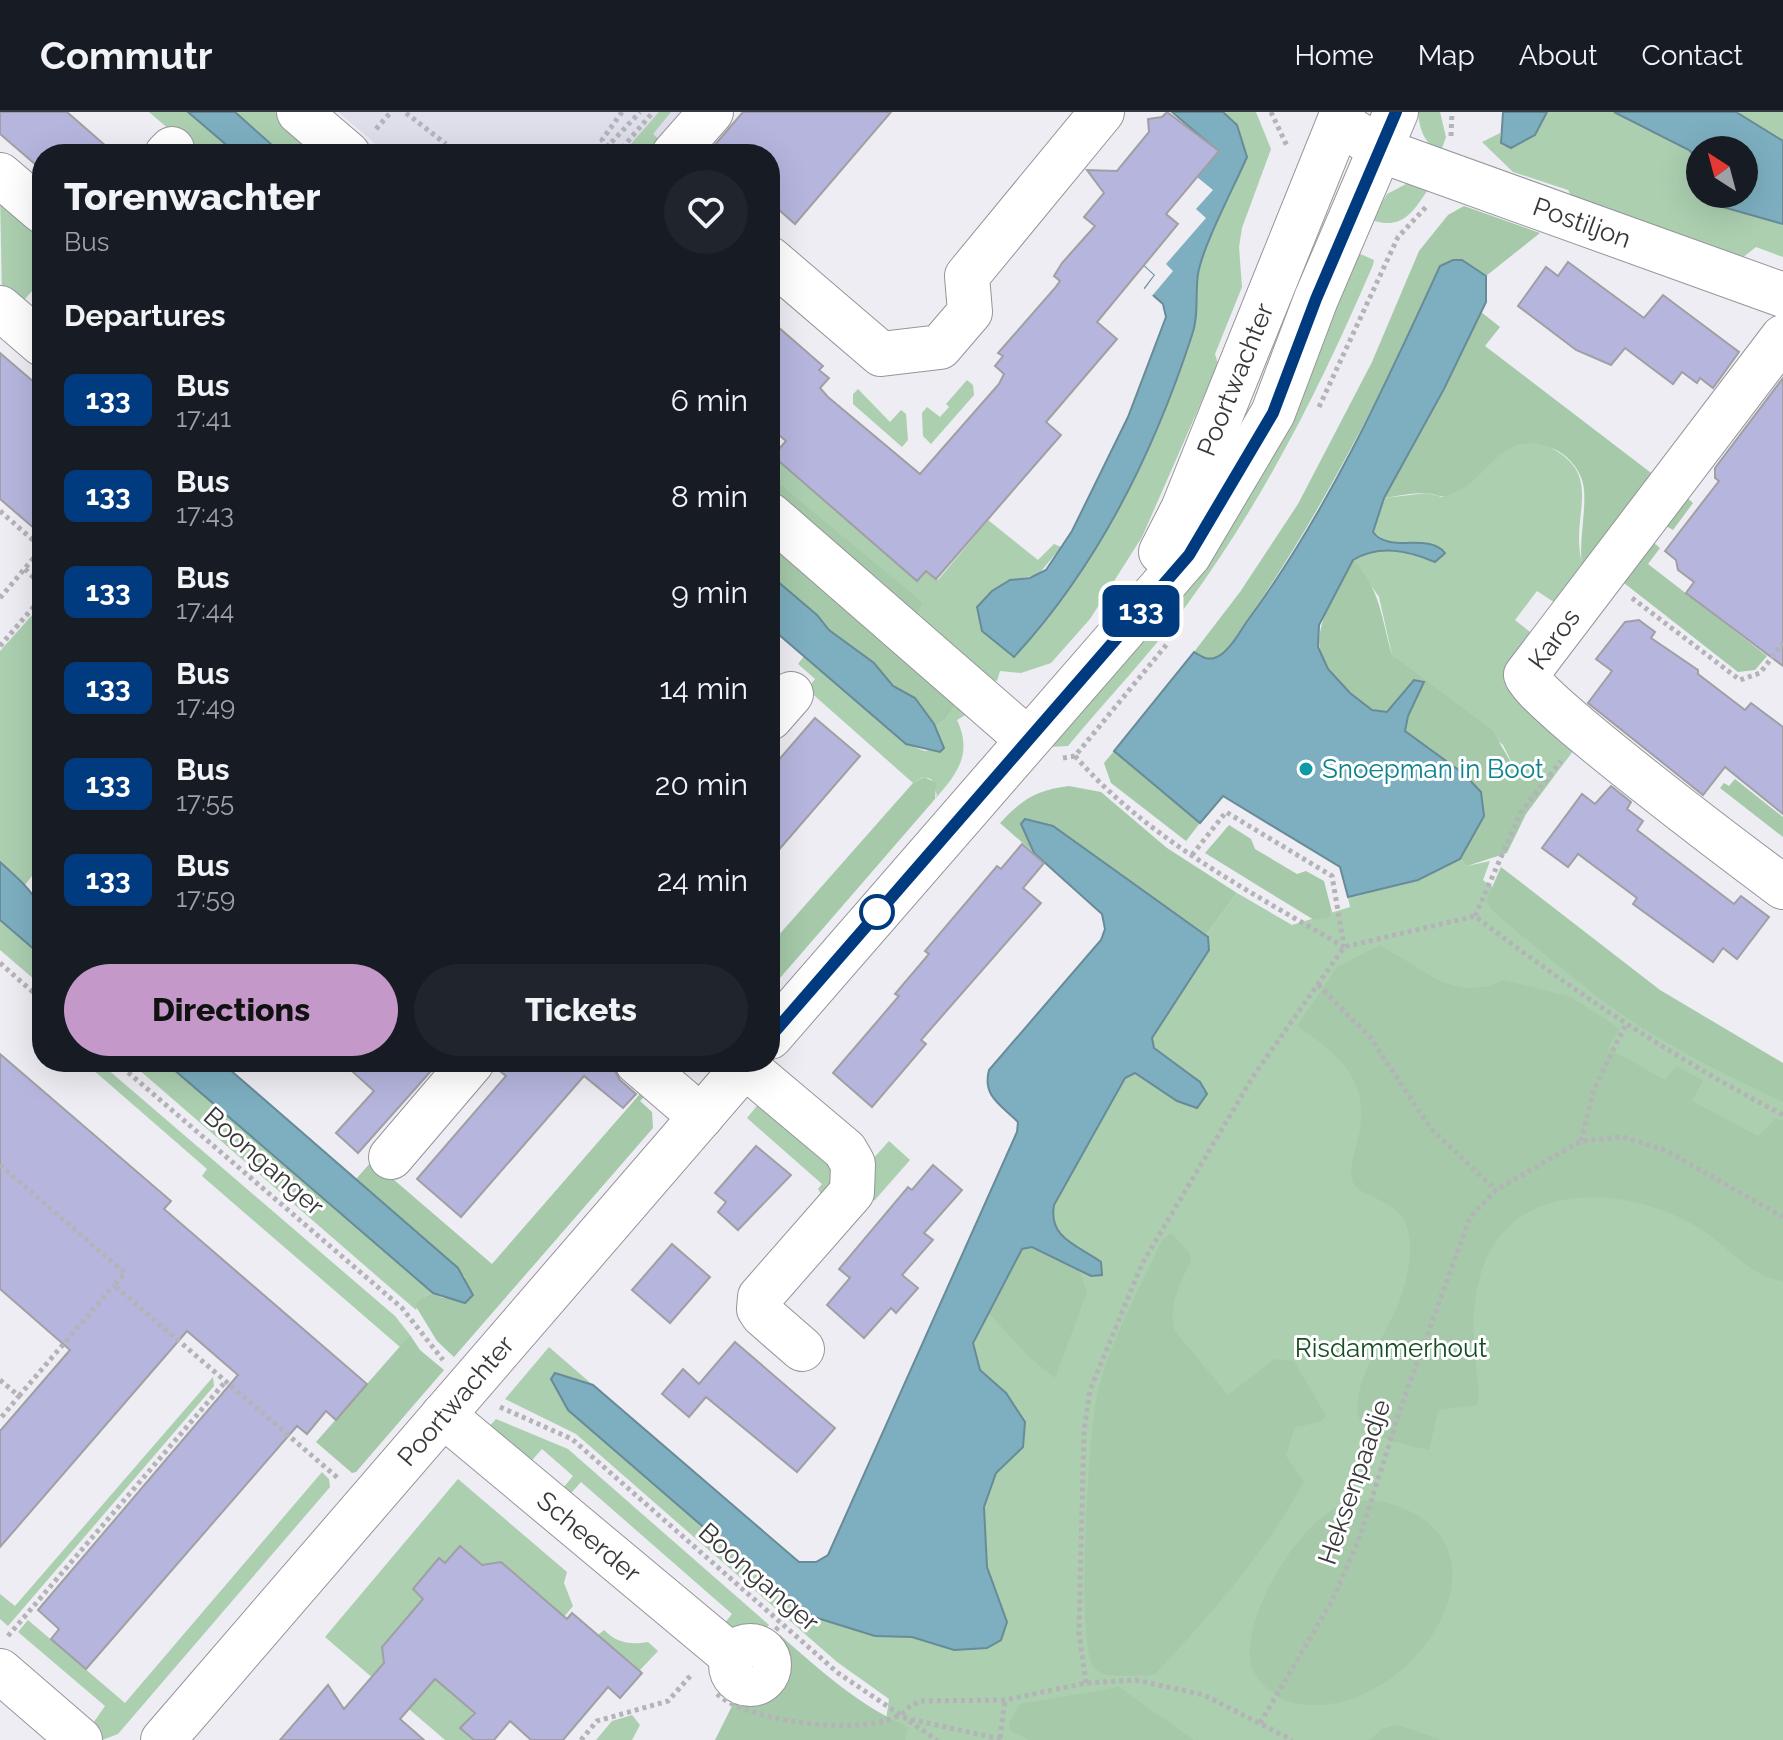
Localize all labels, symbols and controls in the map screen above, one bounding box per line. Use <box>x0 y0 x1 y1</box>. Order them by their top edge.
text: Commutr <box>40 33 212 78</box>
text: Home <box>1294 39 1374 72</box>
text: Map <box>1418 39 1475 72</box>
text: About <box>1519 39 1598 72</box>
text: Contact <box>1642 39 1743 72</box>
north arrow <box>1686 136 1758 208</box>
map controls <box>1686 136 1758 208</box>
button: heart <box>664 170 748 254</box>
text: Torenwachter <box>64 174 320 219</box>
street label: Postiljon <box>1529 191 1635 254</box>
text: Bus <box>64 227 109 257</box>
text: Departures <box>64 298 226 333</box>
street label: Poortwachter <box>1191 299 1279 460</box>
text: Bus <box>176 368 230 403</box>
text: 133 <box>85 383 131 416</box>
text: 6 min <box>671 383 748 418</box>
text: 17:41 <box>176 403 231 433</box>
text: Bus <box>176 464 230 499</box>
text: 133 <box>85 479 131 512</box>
text: 8 min <box>671 479 748 514</box>
text: 17:43 <box>176 499 234 529</box>
text: Bus <box>176 560 230 595</box>
text: 133 <box>85 575 131 608</box>
text: 9 min <box>671 575 748 610</box>
line badge: 133 <box>1095 585 1187 637</box>
text: 133 <box>1118 594 1164 627</box>
text: 17:44 <box>176 595 234 625</box>
street label: Karos <box>1522 603 1586 675</box>
text: Bus <box>176 656 230 691</box>
text: 133 <box>85 671 131 704</box>
text: 14 min <box>660 671 748 706</box>
text: 17:49 <box>176 691 235 721</box>
text: Bus <box>176 752 230 787</box>
place label: Snoepman in Boot <box>1322 754 1544 784</box>
marker: Snoepman in Boot <box>1297 760 1315 778</box>
text: 133 <box>85 767 131 800</box>
text: 20 min <box>655 767 748 802</box>
text: 17:55 <box>176 787 234 817</box>
text: Bus <box>176 848 230 883</box>
text: 133 <box>85 863 131 896</box>
text: 24 min <box>657 863 748 898</box>
text: 17:59 <box>176 883 235 913</box>
unlabelled marker <box>860 895 894 929</box>
button: Directions <box>64 964 398 1056</box>
button: Tickets <box>414 964 748 1056</box>
street label: Boonganger <box>198 1101 330 1221</box>
street label: Poortwachter <box>391 1330 520 1472</box>
park label: Risdammerhout <box>1295 1333 1487 1363</box>
street label: Heksenpaadje <box>1312 1395 1396 1569</box>
street label: Scheerder <box>531 1485 647 1588</box>
street label: Boonganger <box>693 1517 825 1637</box>

